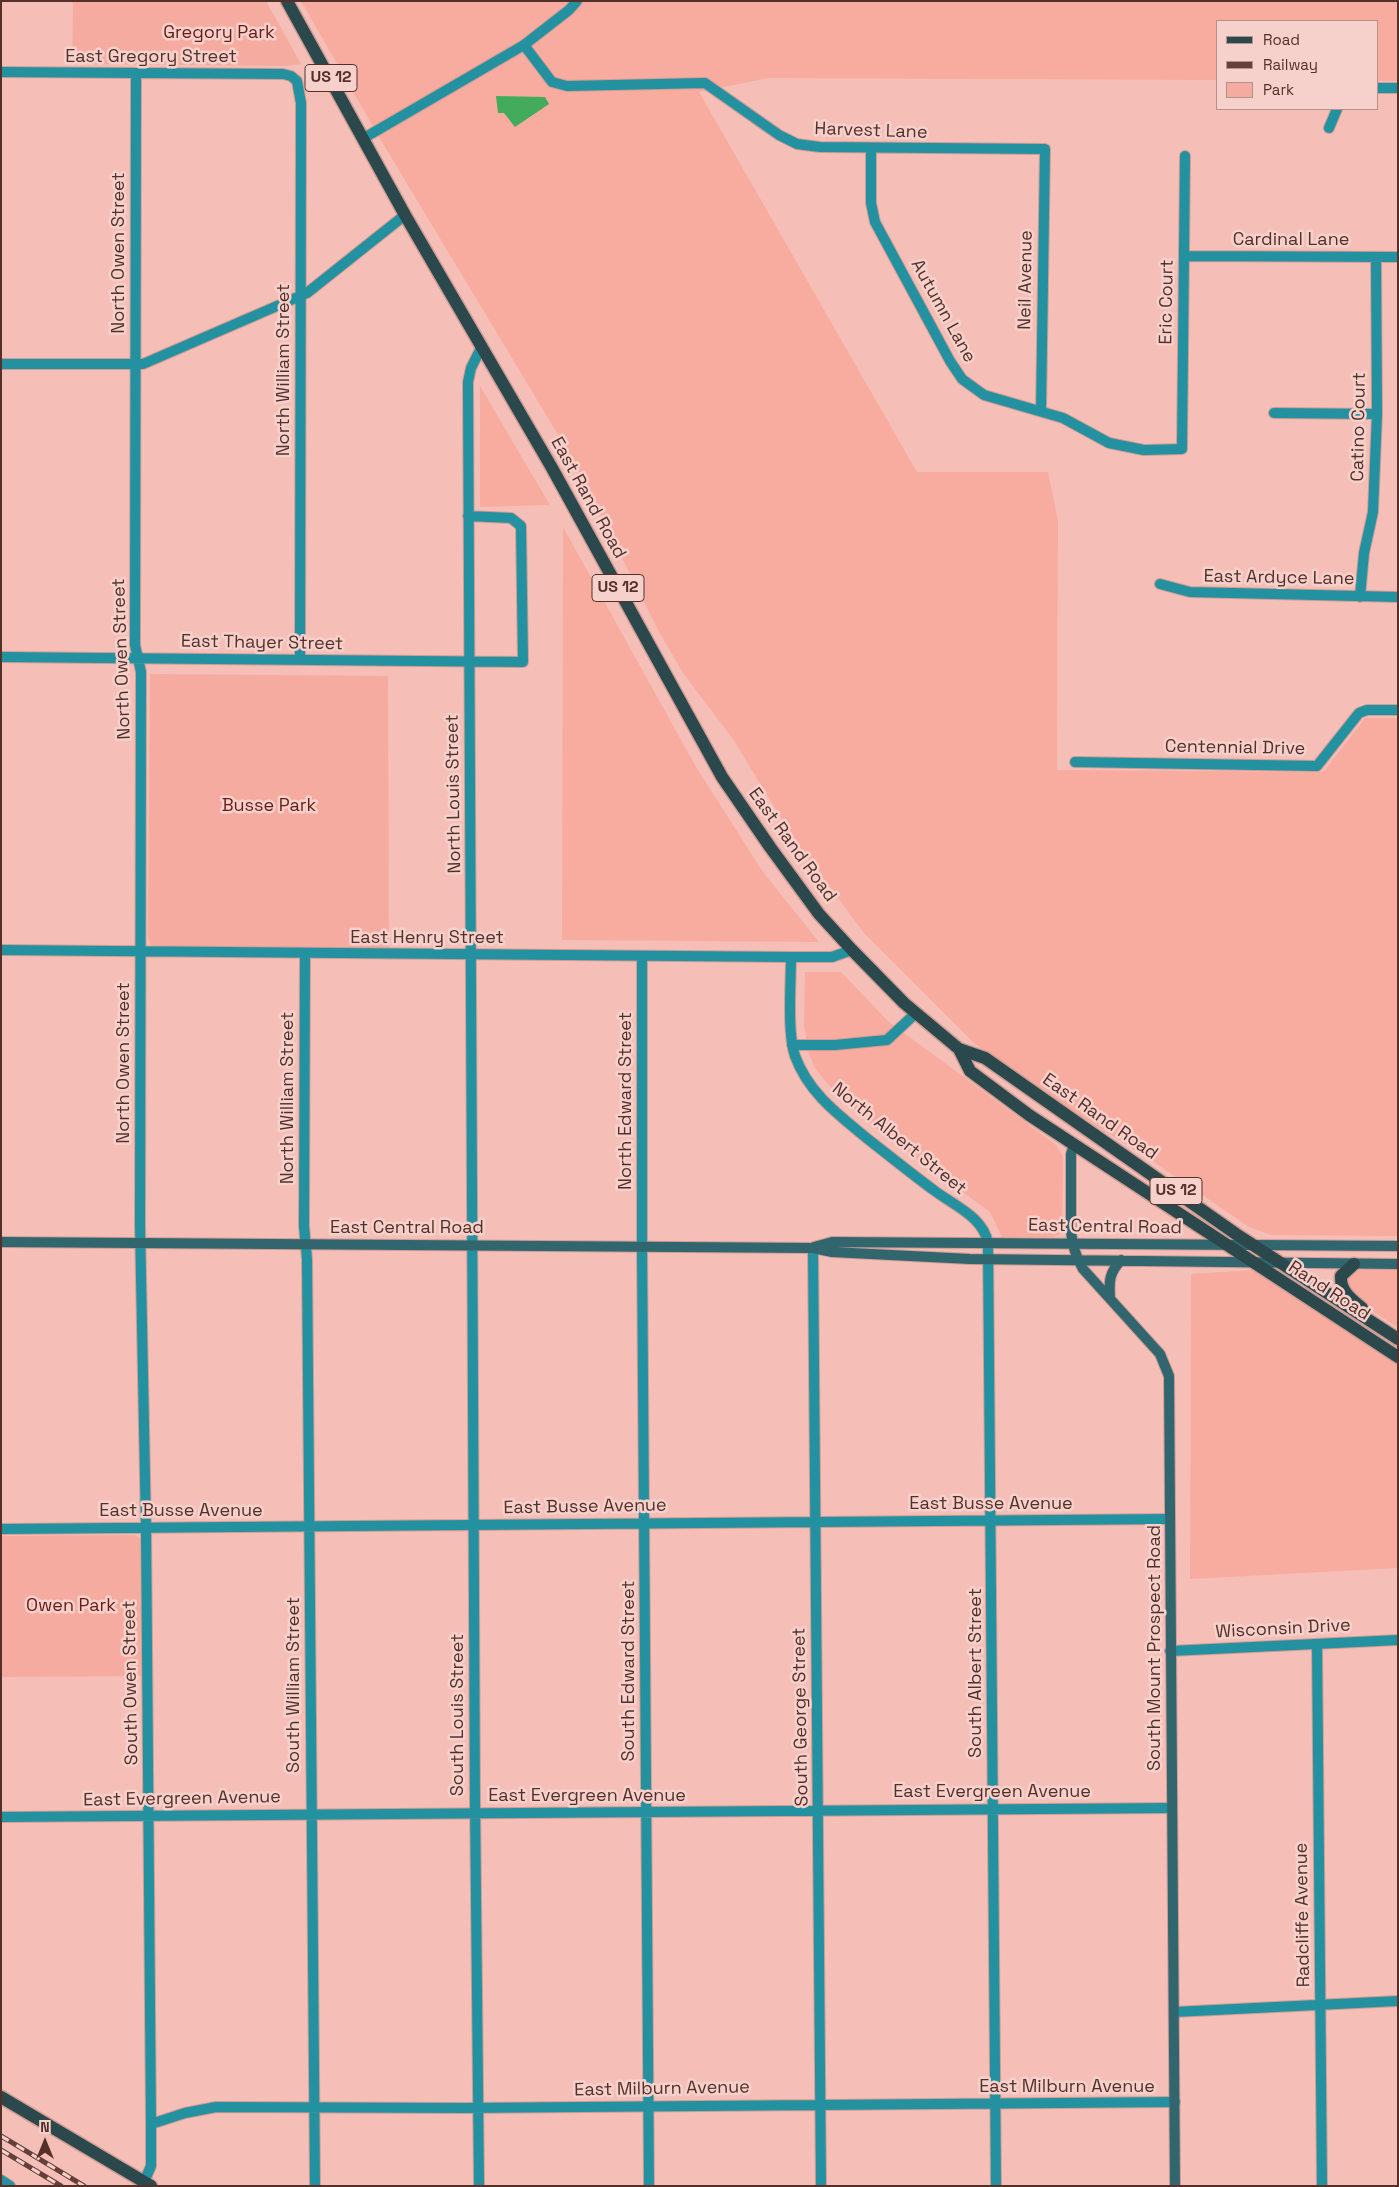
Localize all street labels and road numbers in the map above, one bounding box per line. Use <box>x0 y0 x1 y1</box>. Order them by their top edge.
street label: East Gregory Street <box>65 46 237 68</box>
road number: US 12 <box>305 64 357 92</box>
street label: Harvest Lane <box>814 118 928 144</box>
street label: North Owen Street <box>108 172 130 334</box>
street label: Cardinal Lane <box>1233 229 1349 251</box>
street label: Neil Avenue <box>1014 230 1038 330</box>
street label: Autumn Lane <box>906 256 980 366</box>
street label: Eric Court <box>1155 259 1179 345</box>
street label: North William Street <box>273 284 295 456</box>
street label: Catino Court <box>1347 372 1371 482</box>
street label: East Rand Road <box>546 433 630 563</box>
street label: East Ardyce Lane <box>1203 566 1355 590</box>
road number: US 12 <box>592 574 644 602</box>
street label: North Owen Street <box>108 578 136 740</box>
street label: East Thayer Street <box>181 631 343 655</box>
street label: North Louis Street <box>442 714 466 874</box>
street label: Centennial Drive <box>1165 736 1305 760</box>
street label: East Rand Road <box>743 784 841 906</box>
street label: East Henry Street <box>350 927 504 949</box>
street label: North Owen Street <box>113 982 135 1144</box>
street label: North William Street <box>277 1012 299 1184</box>
street label: North Edward Street <box>615 1012 637 1190</box>
street label: East Rand Road <box>1038 1069 1162 1165</box>
street label: North Albert Street <box>828 1078 970 1200</box>
road number: US 12 <box>1150 1178 1202 1204</box>
street label: East Central Road <box>1028 1215 1182 1239</box>
street label: East Central Road <box>330 1217 484 1239</box>
street label: Rand Road <box>1284 1257 1374 1325</box>
street label: East Busse Avenue <box>909 1493 1073 1515</box>
street label: East Busse Avenue <box>503 1495 667 1519</box>
street label: East Busse Avenue <box>99 1500 263 1522</box>
street label: South Mount Prospect Road <box>1144 1525 1166 1771</box>
street label: South Edward Street <box>618 1580 640 1762</box>
street label: South Albert Street <box>965 1588 987 1758</box>
street label: South William Street <box>283 1597 305 1773</box>
street label: South Owen Street <box>119 1600 143 1766</box>
street label: Wisconsin Drive <box>1215 1615 1351 1643</box>
street label: South George Street <box>789 1627 813 1807</box>
street label: South Louis Street <box>447 1634 469 1796</box>
street label: East Evergreen Avenue <box>893 1781 1091 1803</box>
street label: East Evergreen Avenue <box>488 1785 686 1807</box>
street label: East Evergreen Avenue <box>83 1786 281 1812</box>
street label: Radcliffe Avenue <box>1291 1842 1315 1988</box>
street label: East Milburn Avenue <box>979 2076 1155 2098</box>
street label: East Milburn Avenue <box>574 2077 750 2101</box>

